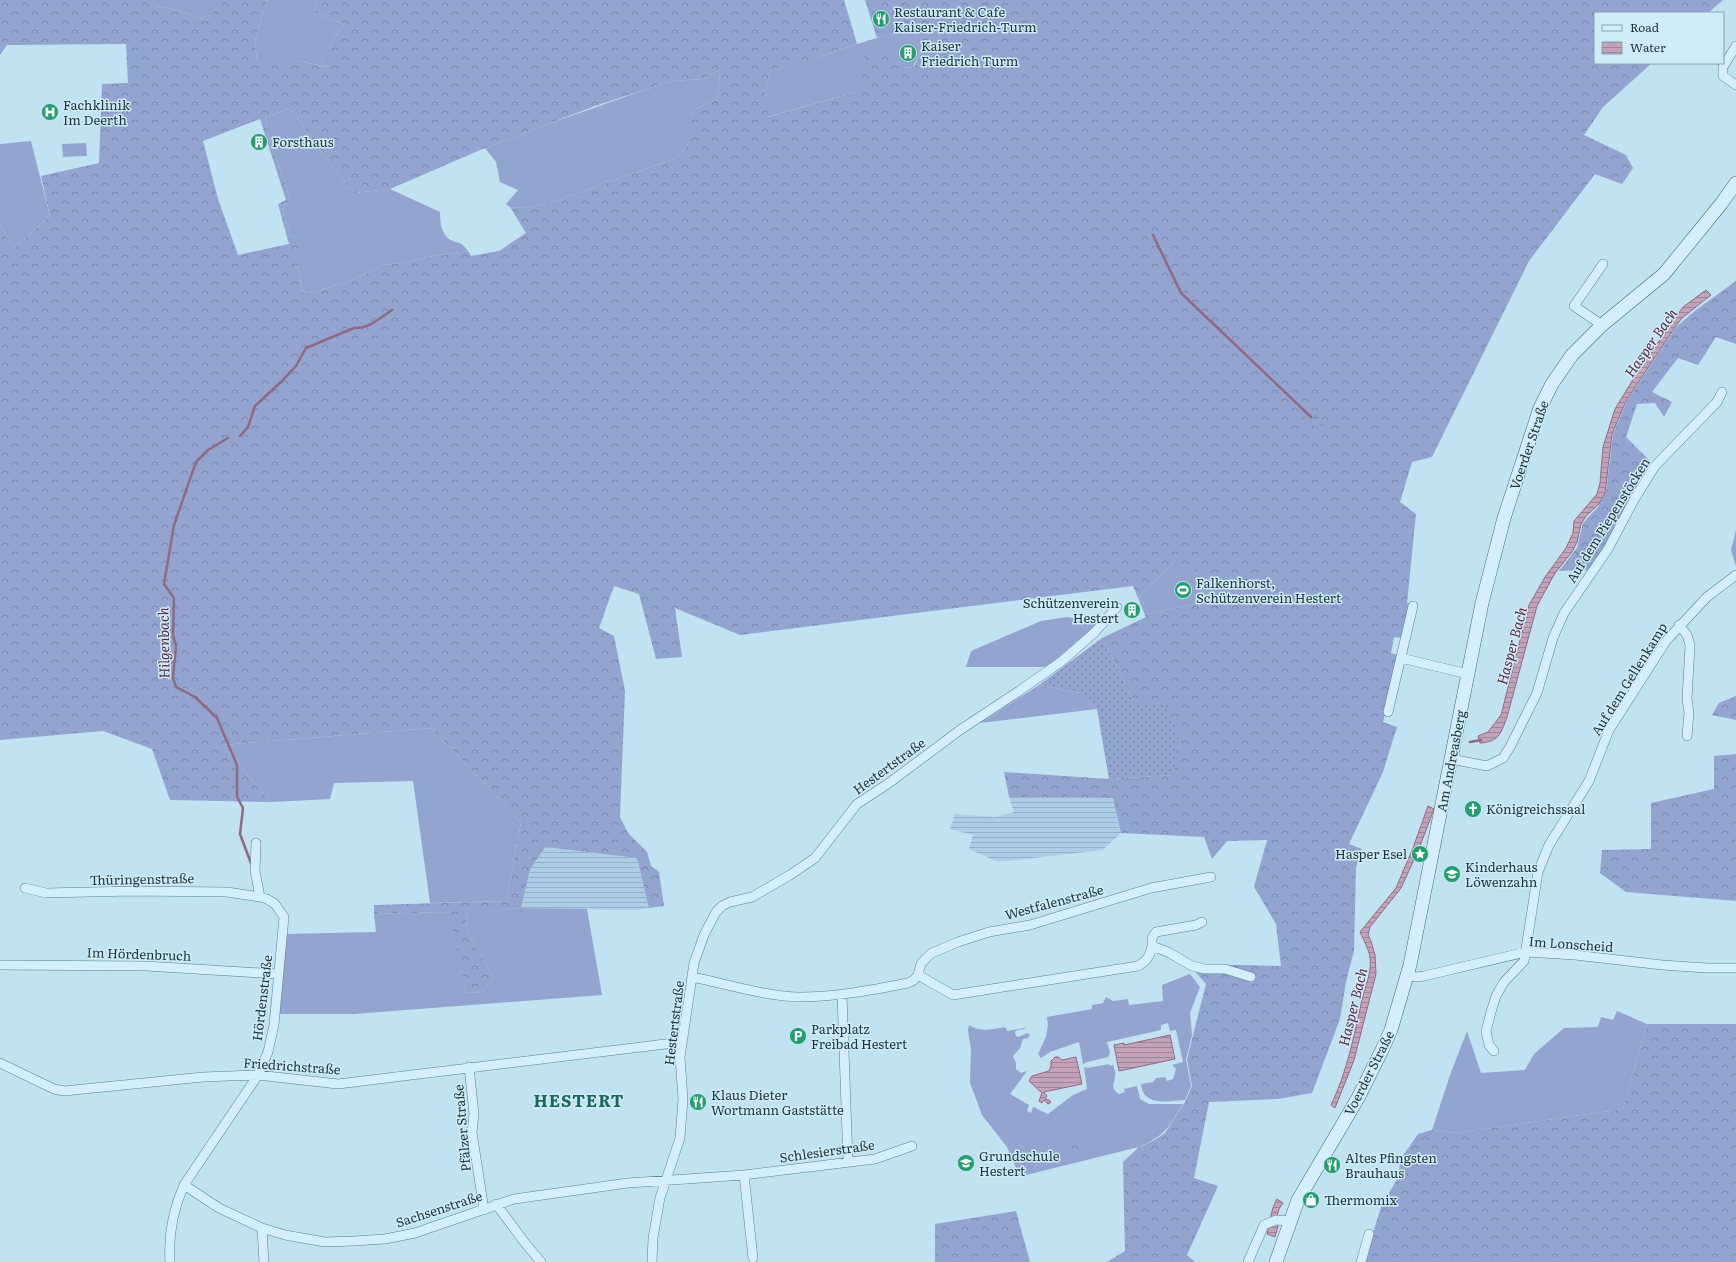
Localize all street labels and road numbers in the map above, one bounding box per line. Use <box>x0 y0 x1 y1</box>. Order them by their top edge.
street label: Voerder Straße <box>1504 398 1553 492</box>
street label: Auf dem Piepenstöcken <box>1561 453 1654 586</box>
street label: Auf dem Gellenkamp <box>1586 619 1671 739</box>
street label: Am Andreasberg <box>1431 708 1470 813</box>
street label: Hestertstraße <box>849 733 929 798</box>
street label: Thüringenstraße <box>90 868 195 889</box>
street label: Westfalenstraße <box>1003 879 1105 924</box>
street label: Im Lonscheid <box>1528 931 1614 956</box>
street label: Im Hördenbruch <box>86 942 192 965</box>
street label: Hördenstraße <box>247 954 276 1042</box>
street label: Hestertstraße <box>659 979 688 1066</box>
street label: Voerder Straße <box>1339 1027 1398 1119</box>
street label: Friedrichstraße <box>243 1053 342 1078</box>
street label: Pfälzer Straße <box>448 1083 475 1172</box>
street label: Schlesierstraße <box>778 1134 876 1167</box>
street label: Sachsenstraße <box>393 1186 485 1231</box>

